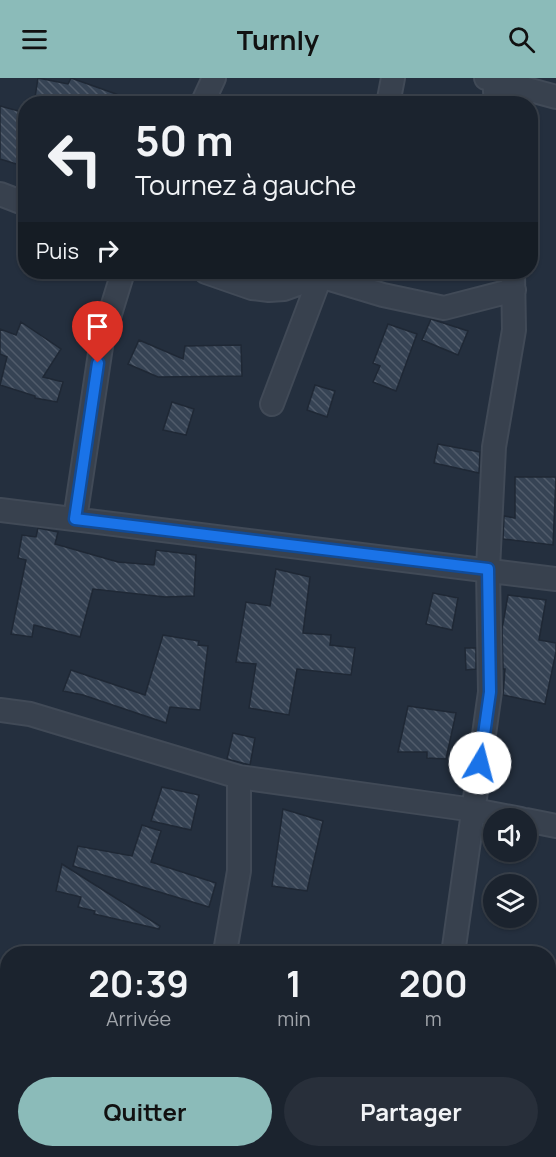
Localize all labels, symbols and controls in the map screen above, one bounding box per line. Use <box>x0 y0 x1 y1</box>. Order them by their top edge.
text: Turnly <box>237 21 319 58</box>
icon: menu <box>18 23 51 56</box>
icon: search <box>505 23 538 56</box>
text: 50 m <box>135 111 233 169</box>
icon: left <box>36 120 114 198</box>
text: Tournez à gauche <box>135 166 356 203</box>
icon: right <box>91 234 124 267</box>
text: Puis <box>36 236 79 266</box>
pin <box>72 301 123 363</box>
icon: arrive <box>81 310 114 343</box>
position arrow <box>448 731 512 795</box>
map controls <box>483 808 537 928</box>
button: sound <box>483 808 537 862</box>
button: layers <box>483 874 537 928</box>
text: 20:39 <box>88 959 189 1008</box>
text: 1 <box>286 959 302 1008</box>
text: 200 <box>399 959 468 1008</box>
text: Arrivée <box>106 1005 171 1032</box>
text: min <box>277 1005 311 1032</box>
text: m <box>425 1005 442 1032</box>
button: Quitter <box>18 1077 272 1146</box>
button: Partager <box>284 1077 538 1146</box>

